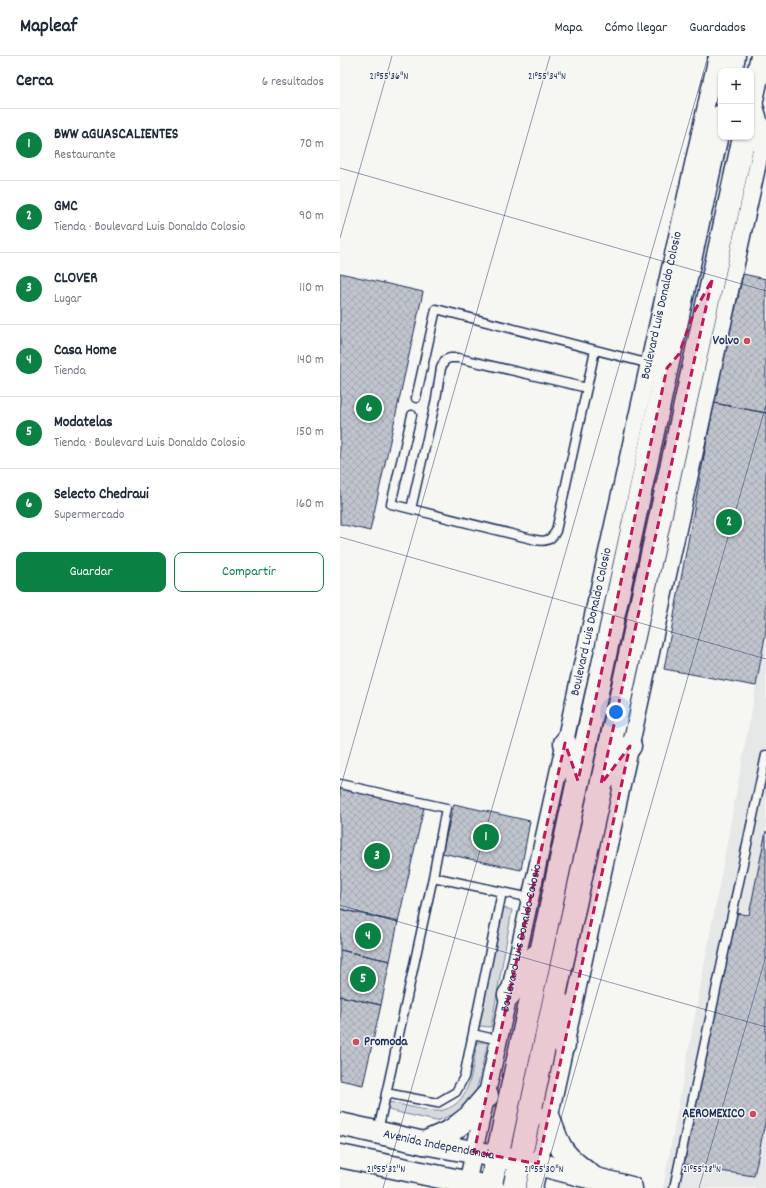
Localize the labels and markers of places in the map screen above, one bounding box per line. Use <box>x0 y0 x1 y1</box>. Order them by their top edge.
place label: Volvo <box>713 332 739 351</box>
marker: Volvo <box>742 336 752 346</box>
pin: 6 <box>356 393 382 423</box>
pin: 2 <box>716 507 742 537</box>
pin: 1 <box>473 822 499 852</box>
pin: 3 <box>364 841 390 871</box>
pin: 4 <box>355 921 381 951</box>
pin: 5 <box>350 964 376 994</box>
place label: Promoda <box>364 1033 408 1052</box>
marker: Promoda <box>351 1037 361 1047</box>
place label: AEROMEXICO <box>682 1105 746 1124</box>
marker: AEROMEXICO <box>748 1109 758 1119</box>

